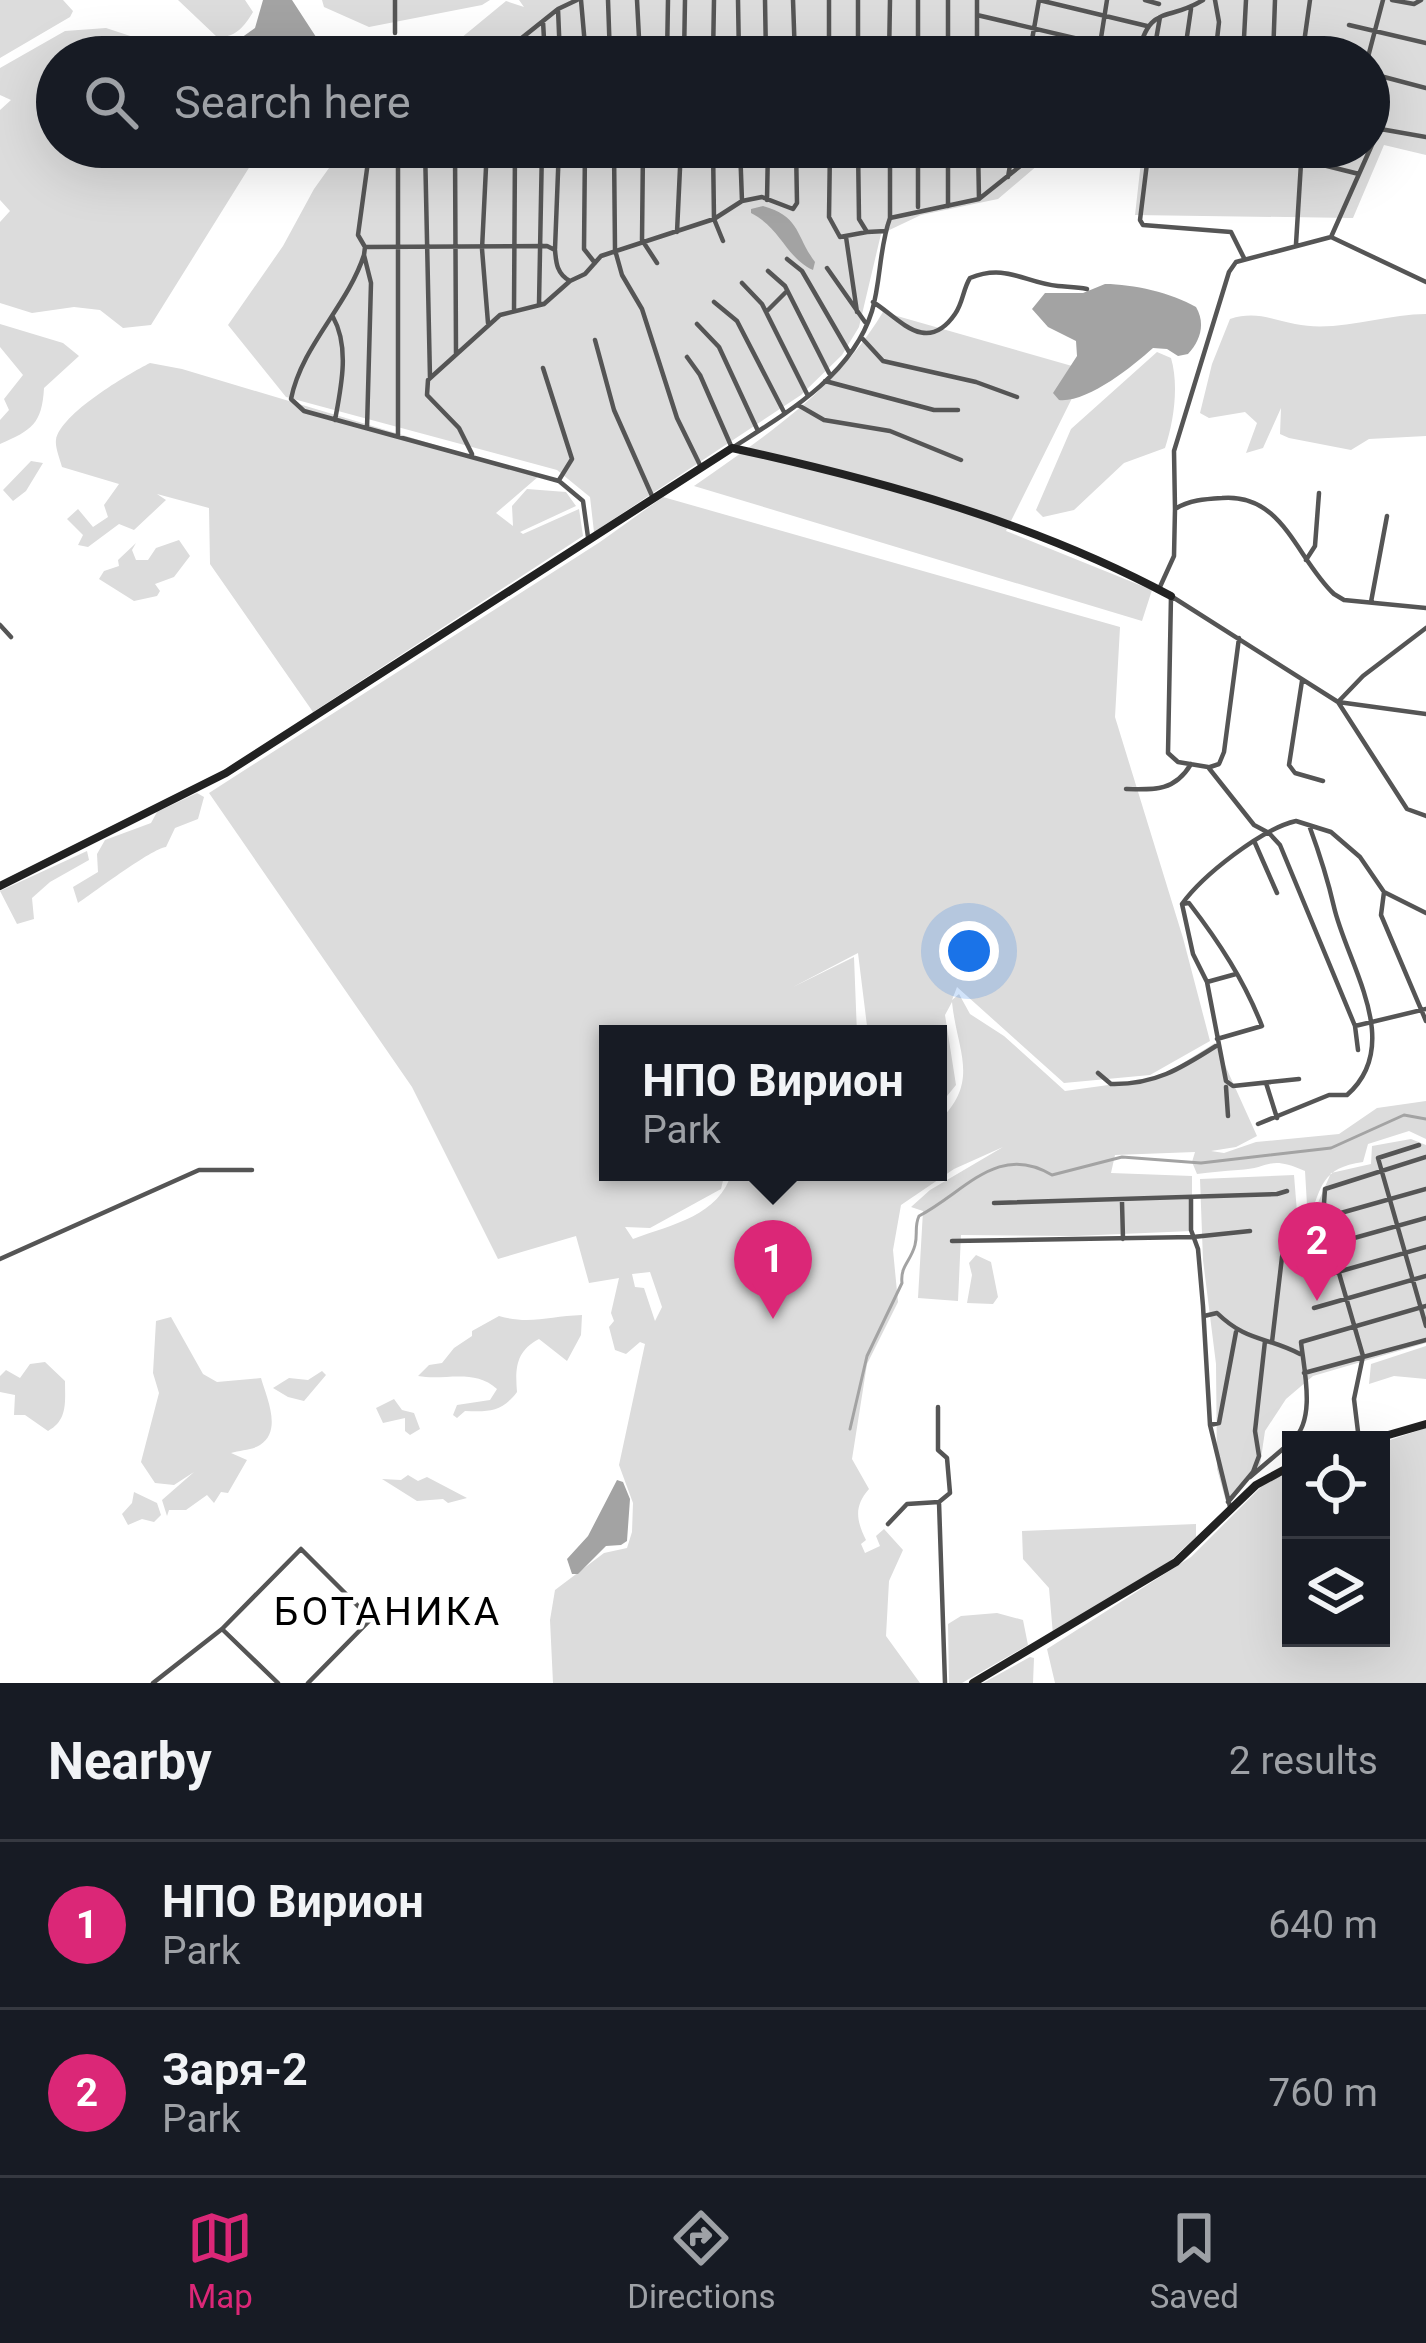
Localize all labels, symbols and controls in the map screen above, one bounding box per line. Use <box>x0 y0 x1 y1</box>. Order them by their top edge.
search box <box>36 36 1390 168</box>
icon: search <box>78 69 144 135</box>
text: Search here <box>174 76 411 129</box>
your location <box>939 921 999 981</box>
popup <box>599 1025 947 1181</box>
text: НПО Вирион <box>642 1054 904 1107</box>
text: Park <box>642 1107 721 1153</box>
pin: 2 <box>1278 1202 1356 1301</box>
pin: 1 <box>734 1220 812 1319</box>
map controls <box>1282 1431 1390 1647</box>
button: locate <box>1282 1431 1390 1539</box>
button: layers <box>1282 1539 1390 1647</box>
district label: БОТАНИКА <box>274 1589 502 1635</box>
text: Nearby <box>48 1732 212 1791</box>
text: 2 results <box>1229 1738 1378 1784</box>
text: НПО Вирион <box>162 1875 424 1928</box>
text: 1 <box>76 1902 98 1948</box>
text: 640 m <box>1268 1902 1378 1948</box>
text: Park <box>162 1928 241 1974</box>
text: Заря-2 <box>162 2043 308 2096</box>
text: 2 <box>76 2070 98 2116</box>
text: 760 m <box>1268 2070 1378 2116</box>
text: Park <box>162 2096 241 2142</box>
tab: Map <box>187 2205 253 2316</box>
tab: Directions <box>627 2205 776 2316</box>
tab: Saved <box>1150 2205 1239 2316</box>

